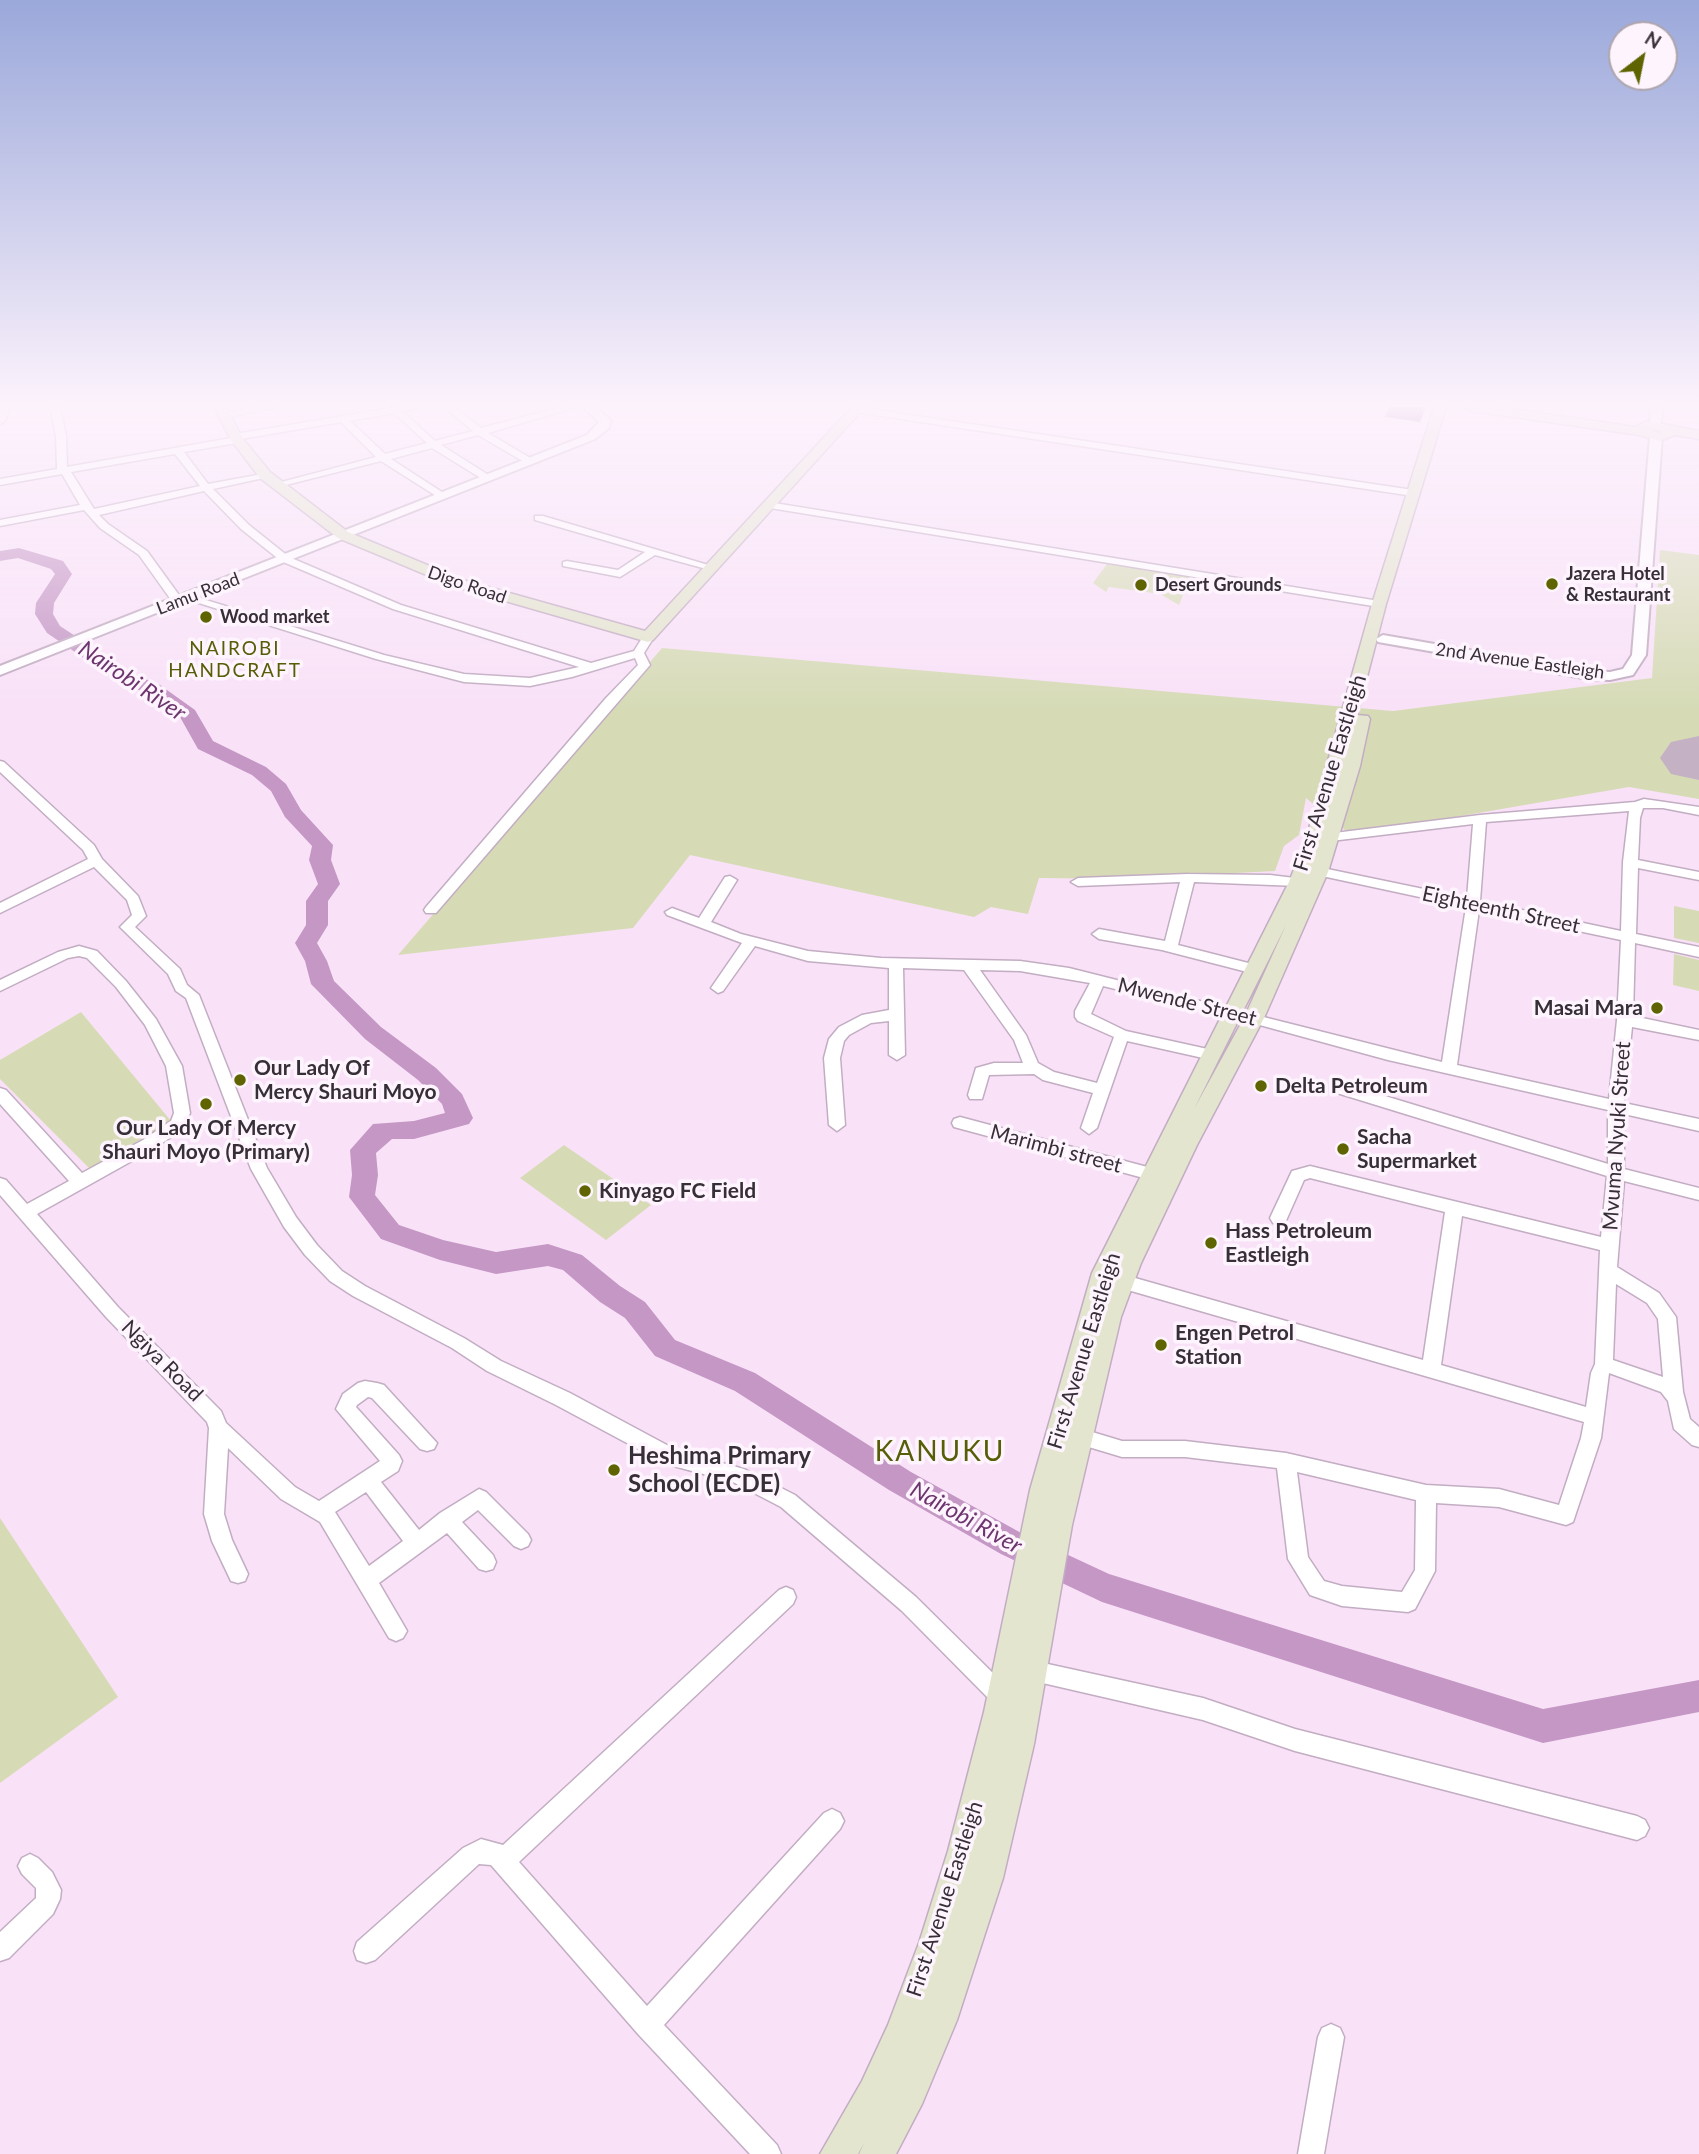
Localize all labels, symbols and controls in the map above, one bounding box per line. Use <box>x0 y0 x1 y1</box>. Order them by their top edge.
north arrow <box>1608 21 1678 91</box>
text: N <box>1641 26 1666 53</box>
street label: Digo Road <box>425 561 509 609</box>
place label: Jazera Hotel & Restaurant <box>1566 563 1670 606</box>
street label: Lamu Road <box>153 568 243 620</box>
place label: Desert Grounds <box>1155 574 1282 596</box>
marker: Jazera Hotel & Restaurant <box>1544 576 1560 592</box>
marker: Desert Grounds <box>1133 577 1149 593</box>
place label: Wood market <box>220 606 329 628</box>
marker: Wood market <box>198 609 214 625</box>
water label: Nairobi River <box>73 635 191 727</box>
district label: NAIROBI HANDCRAFT <box>169 638 301 682</box>
street label: 2nd Avenue Eastleigh <box>1434 638 1606 684</box>
street label: First Avenue Eastleigh <box>1288 672 1372 874</box>
street label: Eighteenth Street <box>1420 881 1582 939</box>
street label: Mwende Street <box>1115 973 1259 1031</box>
place label: Masai Mara <box>1534 995 1643 1021</box>
marker: Masai Mara <box>1649 1000 1665 1016</box>
street label: Mvuma Nyuki Street <box>1598 1041 1636 1231</box>
place label: Our Lady Of Mercy Shauri Moyo <box>254 1055 437 1105</box>
marker: Our Lady Of Mercy Shauri Moyo <box>232 1072 248 1088</box>
place label: Delta Petroleum <box>1275 1073 1428 1099</box>
marker: Delta Petroleum <box>1253 1078 1269 1094</box>
marker: Our Lady Of Mercy Shauri Moyo (Primary) <box>198 1096 214 1112</box>
place label: Our Lady Of Mercy Shauri Moyo (Primary) <box>102 1115 310 1165</box>
street label: Marimbi street <box>987 1119 1125 1179</box>
place label: Sacha Supermarket <box>1357 1124 1477 1174</box>
marker: Sacha Supermarket <box>1335 1141 1351 1157</box>
place label: Kinyago FC Field <box>599 1178 756 1204</box>
marker: Kinyago FC Field <box>577 1183 593 1199</box>
place label: Hass Petroleum Eastleigh <box>1225 1218 1372 1268</box>
marker: Hass Petroleum Eastleigh <box>1203 1235 1219 1251</box>
street label: First Avenue Eastleigh <box>1042 1250 1126 1452</box>
street label: Ngiya Road <box>116 1315 208 1407</box>
place label: Engen Petrol Station <box>1175 1320 1294 1370</box>
marker: Engen Petrol Station <box>1153 1337 1169 1353</box>
district label: KANUKU <box>875 1435 1005 1469</box>
place label: Heshima Primary School (ECDE) <box>628 1442 811 1498</box>
marker: Heshima Primary School (ECDE) <box>606 1462 622 1478</box>
water label: Nairobi River <box>905 1476 1027 1560</box>
street label: First Avenue Eastleigh <box>901 1798 989 2000</box>

